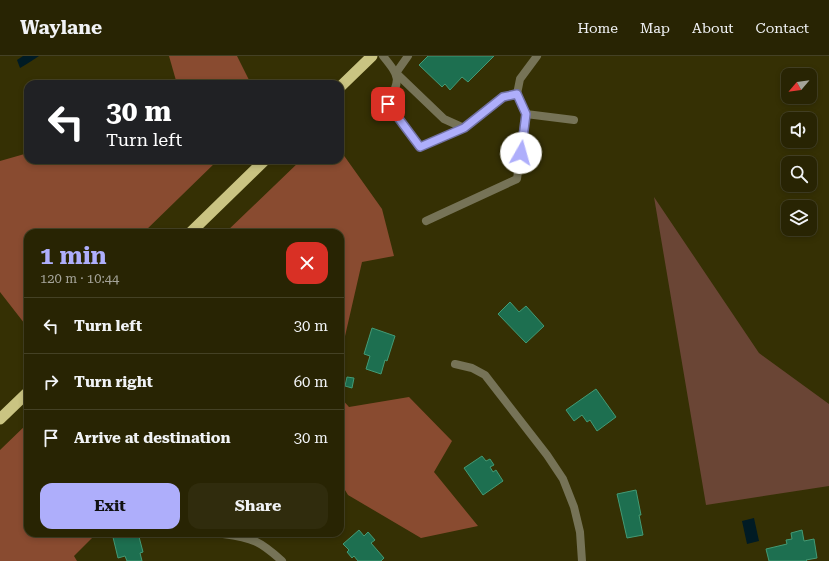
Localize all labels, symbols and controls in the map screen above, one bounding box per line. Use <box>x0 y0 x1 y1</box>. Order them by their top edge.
text: Waylane <box>20 16 102 39</box>
text: Home <box>577 20 618 36</box>
text: Map <box>640 20 670 36</box>
text: About <box>692 20 734 36</box>
text: Contact <box>756 20 809 36</box>
north arrow <box>781 68 817 104</box>
map controls <box>781 68 817 236</box>
pin <box>371 87 405 121</box>
icon: arrive <box>377 93 399 115</box>
text: 30 m <box>106 95 171 128</box>
icon: left <box>40 96 92 148</box>
button: sound <box>781 112 817 148</box>
text: Turn left <box>106 129 182 150</box>
position arrow <box>500 132 542 174</box>
button: search <box>781 156 817 192</box>
button: layers <box>781 200 817 236</box>
text: 1 min <box>40 242 107 270</box>
button: close <box>286 242 328 284</box>
text: 120 m · 10:44 <box>40 271 119 286</box>
icon: left <box>40 315 62 337</box>
text: Turn left <box>74 317 142 335</box>
text: 30 m <box>294 317 328 335</box>
icon: right <box>40 371 62 393</box>
text: Turn right <box>74 373 153 391</box>
text: 60 m <box>294 373 328 391</box>
icon: arrive <box>40 427 62 449</box>
text: Arrive at destination <box>74 429 230 447</box>
text: 30 m <box>294 429 328 447</box>
button: Exit <box>40 483 180 529</box>
button: Share <box>188 483 328 529</box>

